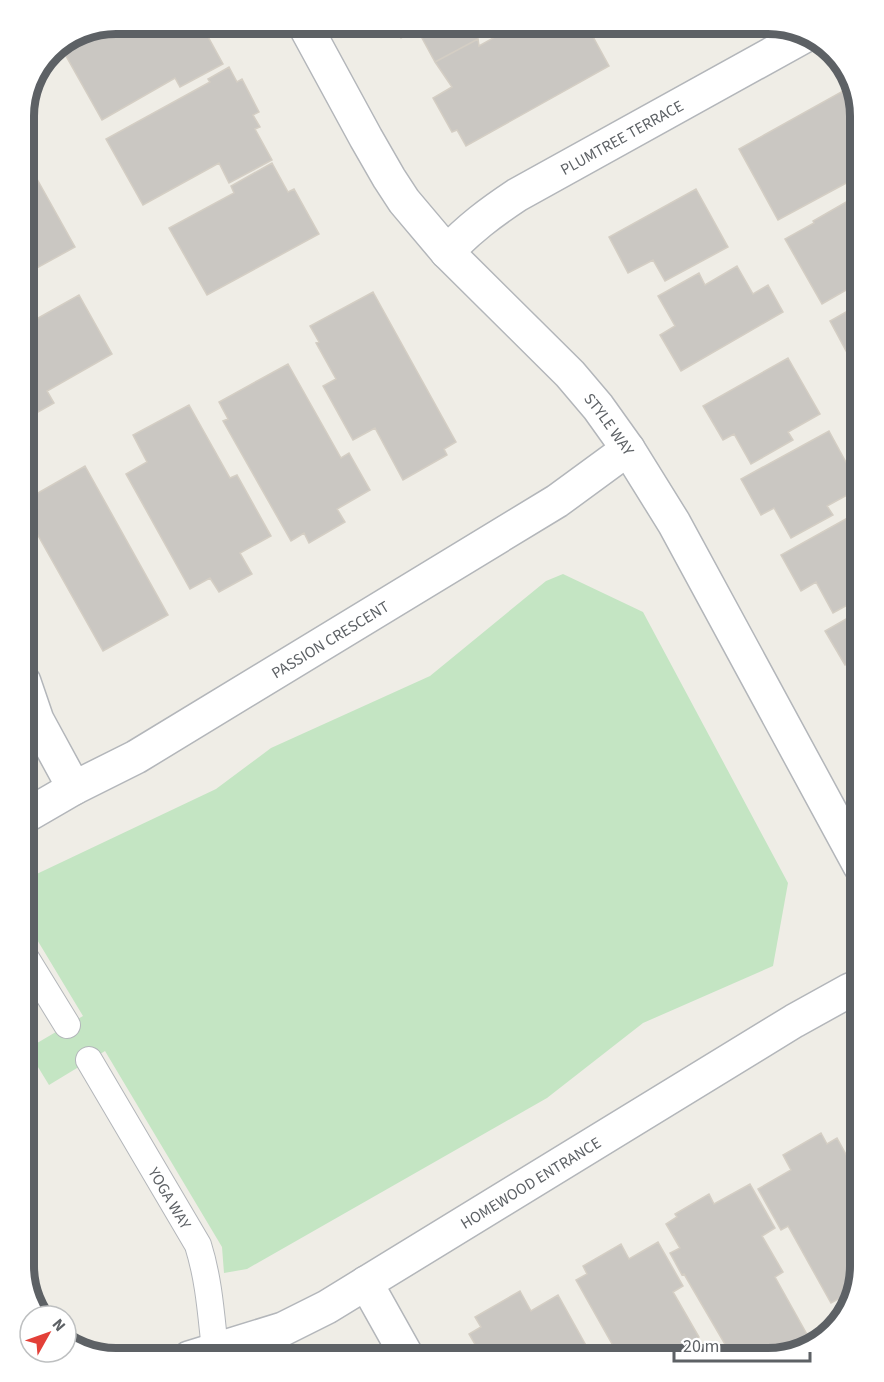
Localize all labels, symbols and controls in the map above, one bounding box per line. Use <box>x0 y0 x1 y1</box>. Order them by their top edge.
street label: PLUMTREE TERRACE <box>557 95 687 181</box>
street label: STYLE WAY <box>579 389 639 460</box>
street label: PASSION CRESCENT <box>267 596 394 684</box>
street label: HOMEWOOD ENTRANCE <box>456 1132 605 1235</box>
street label: YOGA WAY <box>142 1162 196 1234</box>
north arrow <box>18 1304 78 1364</box>
text: N <box>47 1314 71 1336</box>
scale bar <box>674 1325 810 1363</box>
text: 20 m <box>683 1334 719 1359</box>

